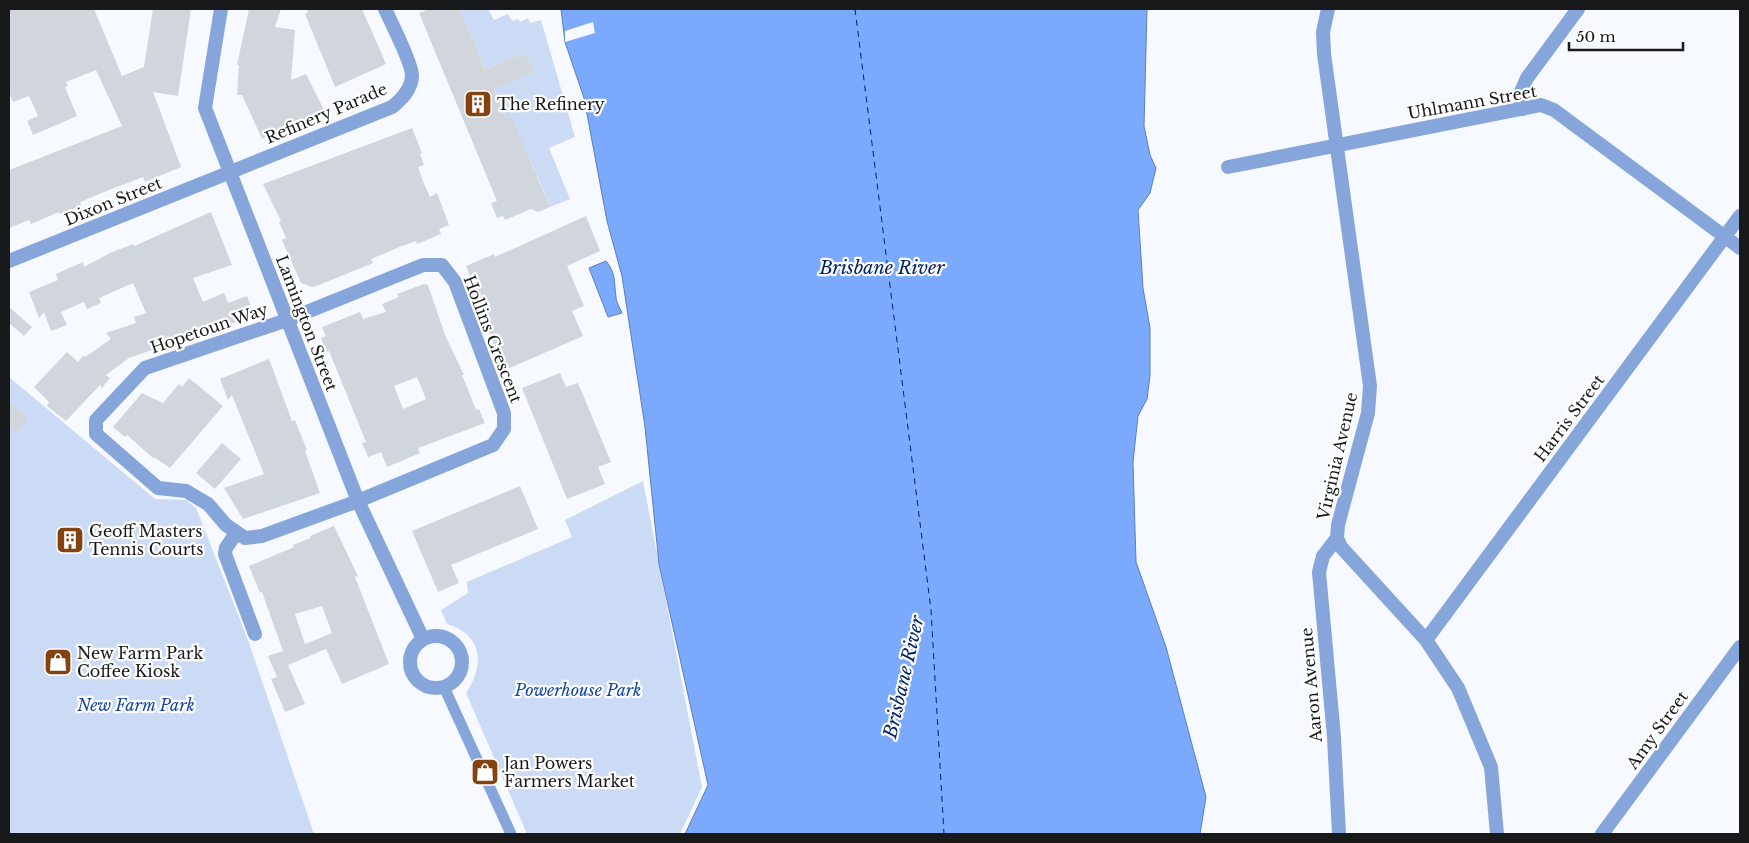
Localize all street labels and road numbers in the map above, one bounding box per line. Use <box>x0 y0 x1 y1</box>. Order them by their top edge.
street label: Refinery Parade <box>262 78 390 148</box>
street label: Uhlmann Street <box>1406 81 1538 123</box>
street label: Dixon Street <box>61 172 165 230</box>
street label: Lamington Street <box>272 252 342 394</box>
street label: Hollins Crescent <box>459 272 527 406</box>
street label: Hopetoun Way <box>147 298 271 358</box>
street label: Harris Street <box>1530 370 1608 466</box>
street label: Virginia Avenue <box>1312 390 1361 523</box>
street label: Aaron Avenue <box>1296 627 1326 744</box>
street label: Amy Street <box>1621 687 1692 774</box>

